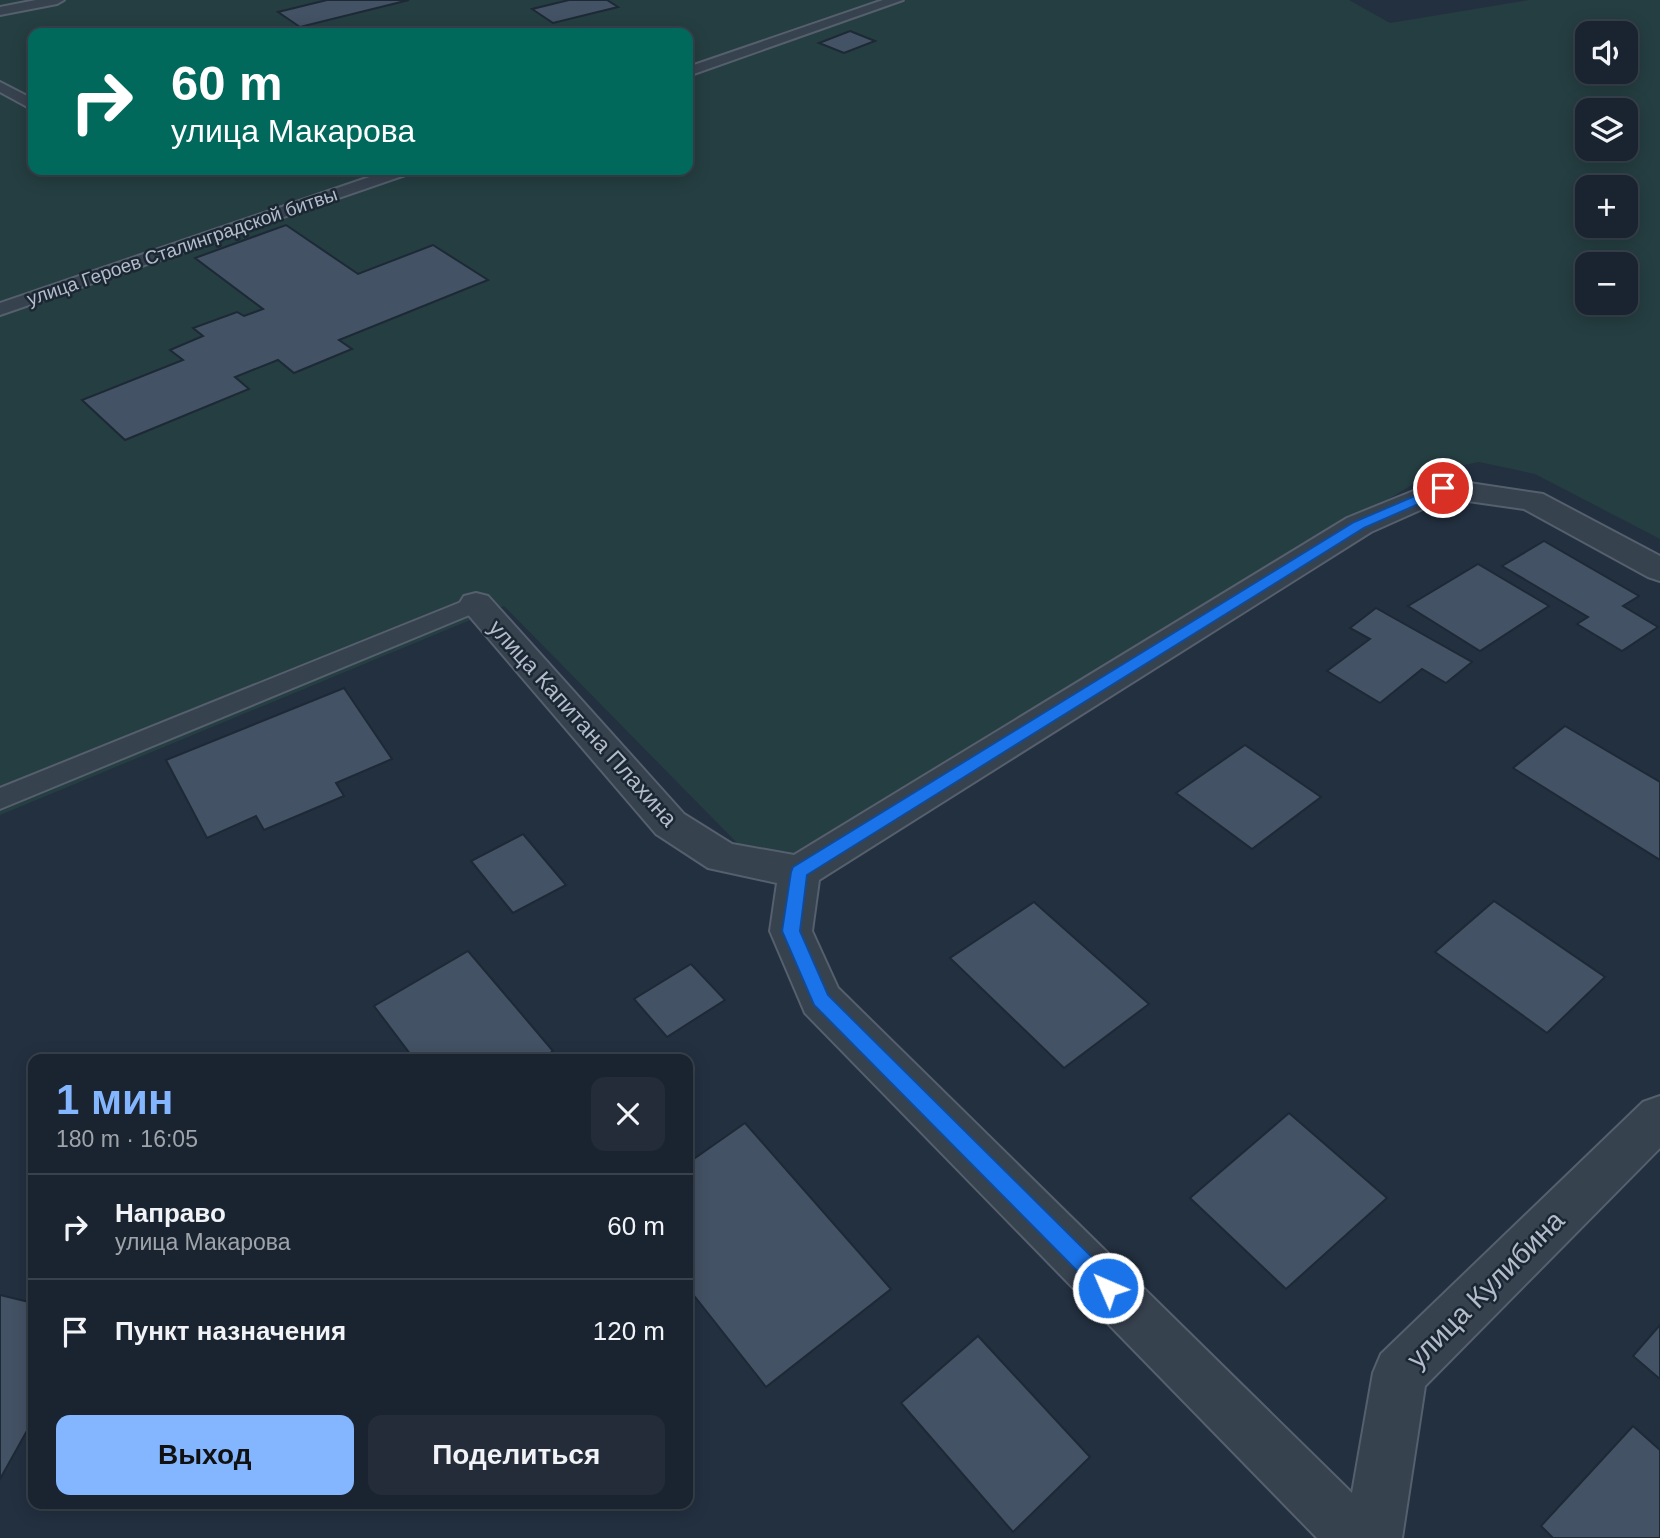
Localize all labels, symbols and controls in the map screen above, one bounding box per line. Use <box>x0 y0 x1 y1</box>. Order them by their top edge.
map controls <box>1575 21 1638 315</box>
button: sound <box>1575 21 1638 84</box>
icon: right <box>56 56 147 147</box>
text: 60 m <box>171 56 283 110</box>
button: layers <box>1575 98 1638 161</box>
text: улица Макарова <box>171 113 415 149</box>
button: + <box>1575 175 1638 238</box>
street label: улица Героев Сталинградской битвы <box>24 183 340 310</box>
button: − <box>1575 252 1638 315</box>
pin <box>1413 458 1473 518</box>
icon: arrive <box>1424 469 1462 507</box>
street label: улица Капитана Плахина <box>483 614 683 832</box>
text: 1 мин <box>56 1076 173 1123</box>
button: close <box>591 1077 665 1151</box>
text: 180 m · 16:05 <box>56 1126 198 1152</box>
text: Направо <box>115 1198 226 1228</box>
street label: улица Кулибина <box>1400 1204 1571 1374</box>
icon: right <box>56 1208 94 1246</box>
text: 60 m <box>607 1211 665 1241</box>
text: улица Макарова <box>115 1229 291 1255</box>
position arrow <box>1071 1251 1145 1325</box>
icon: arrive <box>56 1313 94 1351</box>
text: Пункт назначения <box>115 1316 346 1346</box>
text: 120 m <box>593 1316 665 1346</box>
button: Выход <box>56 1415 354 1495</box>
button: Поделиться <box>368 1415 665 1495</box>

